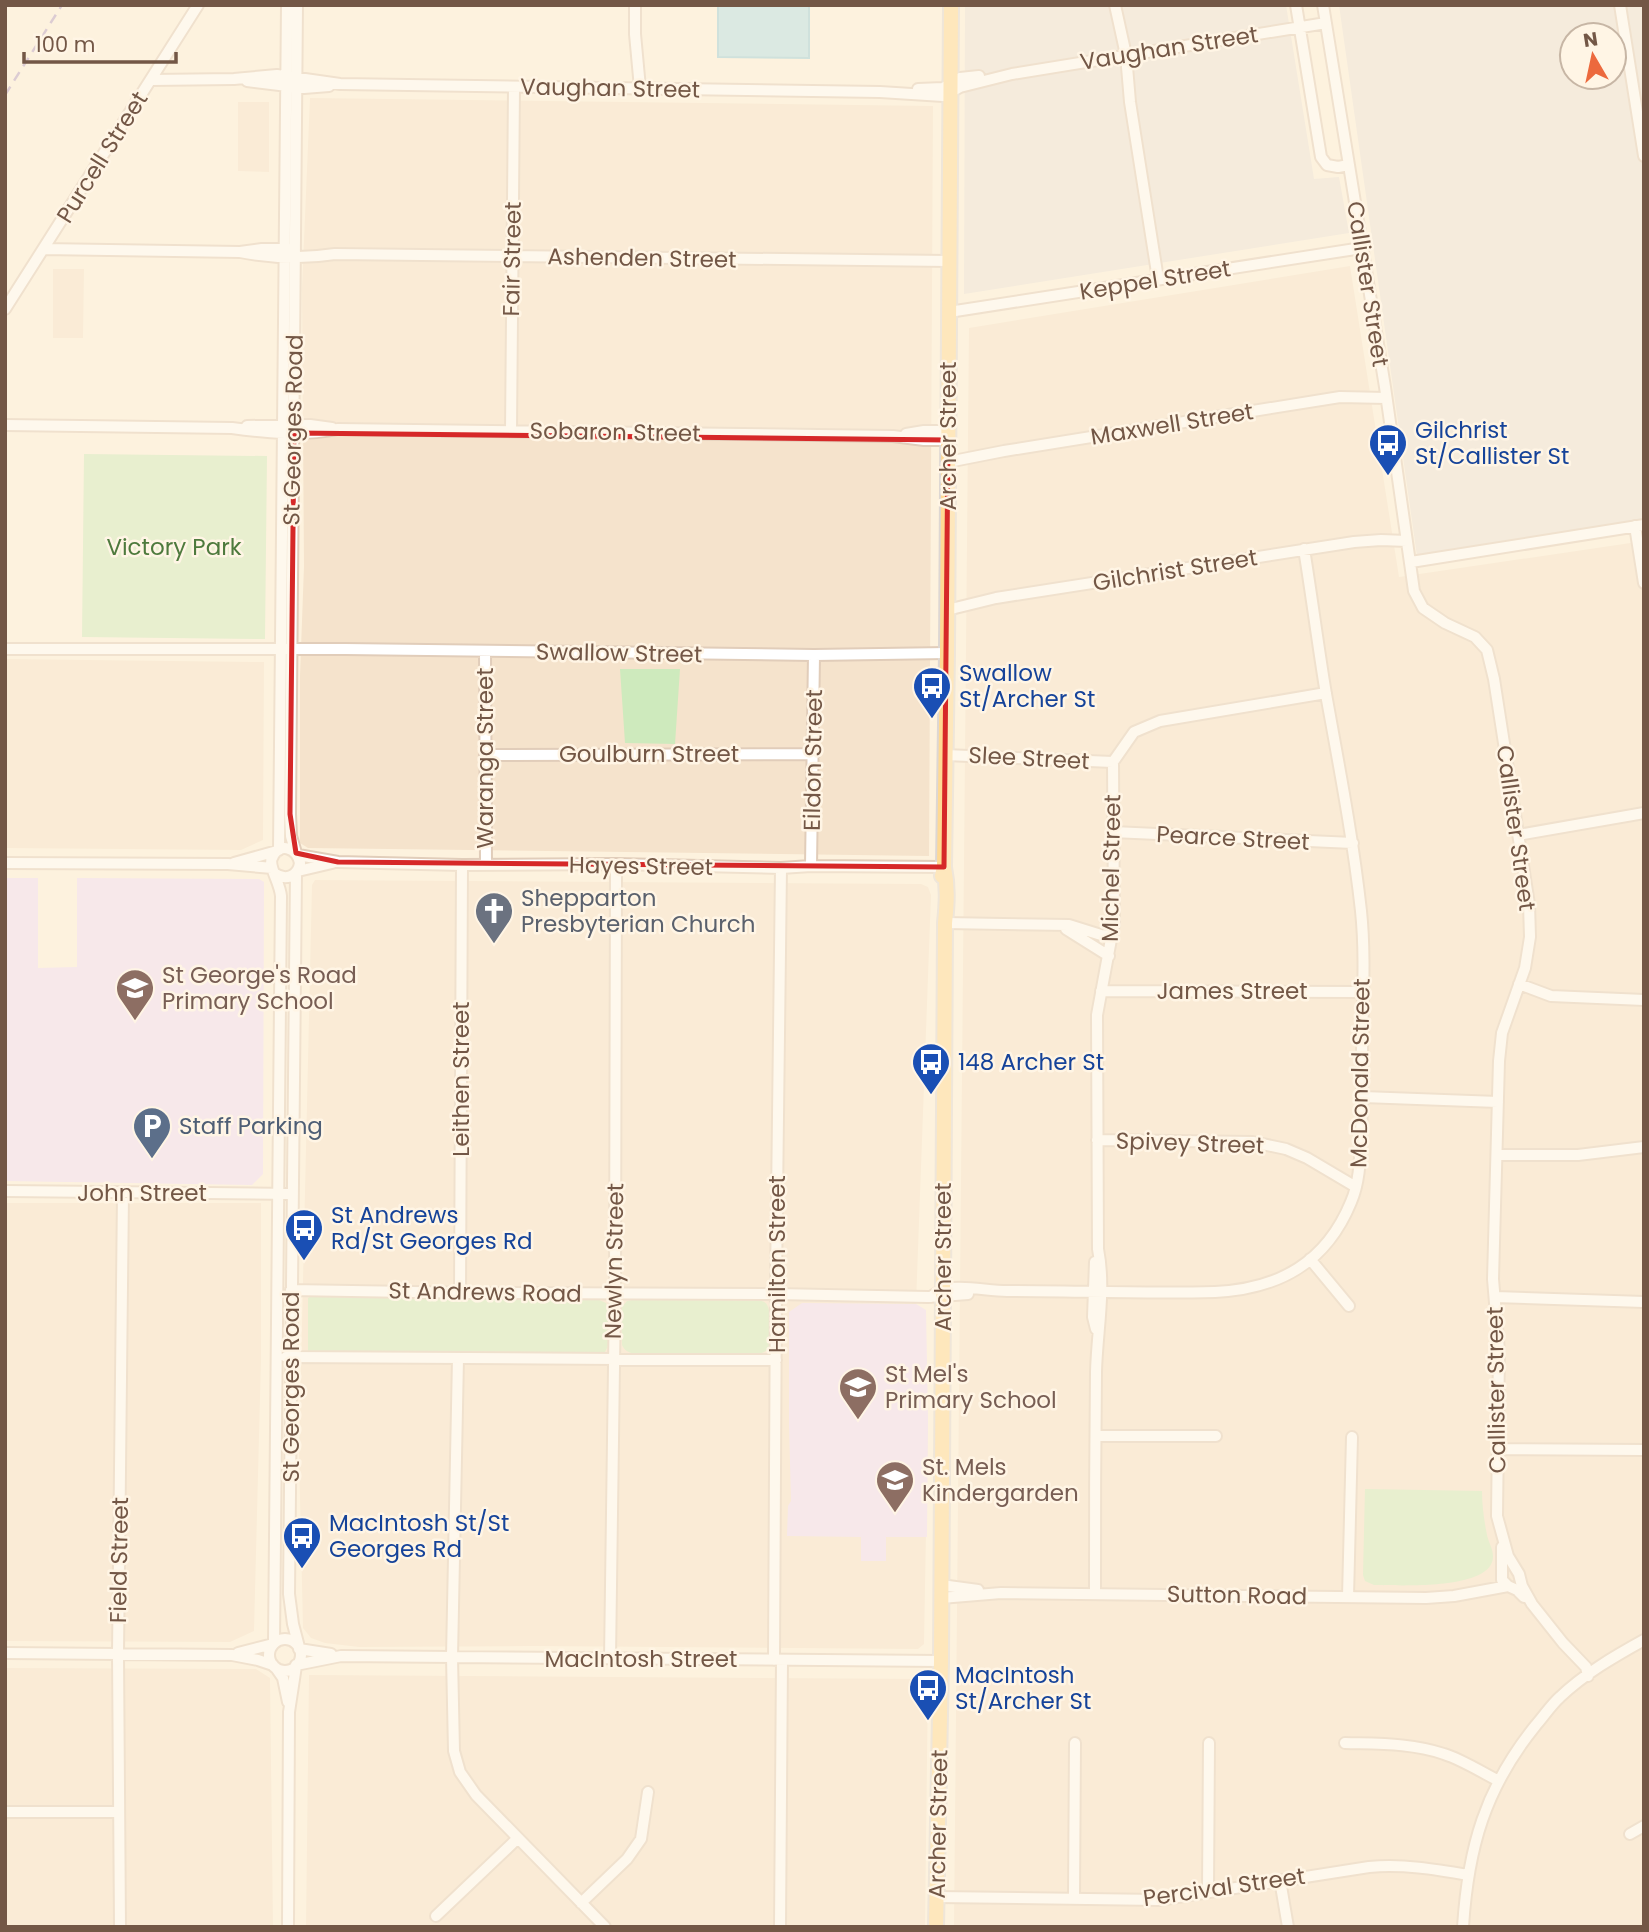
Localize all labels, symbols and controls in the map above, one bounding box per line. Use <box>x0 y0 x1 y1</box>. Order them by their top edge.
street label: Vaughan Street <box>1078 18 1260 78</box>
scale bar <box>24 21 177 65</box>
north arrow <box>1558 21 1628 91</box>
text: N <box>1581 25 1600 54</box>
text: 100 m <box>35 30 95 59</box>
street label: Vaughan Street <box>520 70 700 106</box>
street label: Purcell Street <box>49 85 155 229</box>
street label: Callister Street <box>1339 199 1397 369</box>
street label: Fair Street <box>495 201 529 317</box>
street label: Ashenden Street <box>547 240 737 276</box>
street label: Keppel Street <box>1077 252 1233 308</box>
street label: St Georges Road <box>275 334 311 526</box>
street label: Archer Street <box>932 361 964 511</box>
street label: Maxwell Street <box>1088 395 1256 453</box>
place label: Gilchrist St/Callister St <box>1415 414 1569 472</box>
street label: Sobaron Street <box>529 415 701 449</box>
bus stop icon: Gilchrist St/Callister St <box>1367 422 1409 477</box>
park label: Victory Park <box>106 531 242 563</box>
street label: Gilchrist Street <box>1091 541 1259 599</box>
street label: Swallow Street <box>536 636 702 670</box>
place label: Swallow St/Archer St <box>959 657 1095 715</box>
bus stop icon: Swallow St/Archer St <box>911 665 953 720</box>
street label: Waranga Street <box>469 667 501 849</box>
street label: Eildon Street <box>796 689 830 831</box>
street label: Goulburn Street <box>559 738 739 770</box>
street label: Slee Street <box>968 739 1090 777</box>
street label: Callister Street <box>1489 743 1543 913</box>
street label: Michel Street <box>1094 794 1128 942</box>
street label: Pearce Street <box>1156 818 1310 858</box>
street label: Hayes Street <box>569 849 713 883</box>
place label: Shepparton Presbyterian Church <box>521 882 755 940</box>
church icon: Shepparton Presbyterian Church <box>473 890 515 945</box>
place label: St George's Road Primary School <box>162 959 357 1017</box>
school or university icon: St George's Road Primary School <box>114 967 156 1022</box>
street label: James Street <box>1156 975 1308 1007</box>
street label: McDonald Street <box>1342 978 1378 1168</box>
street label: Leithen Street <box>445 1001 477 1157</box>
bus stop icon: 148 Archer St <box>910 1041 952 1096</box>
place label: 148 Archer St <box>958 1046 1104 1078</box>
parking icon: Staff Parking <box>131 1105 173 1160</box>
place label: Staff Parking <box>179 1110 323 1142</box>
street label: Spivey Street <box>1115 1124 1265 1162</box>
street label: Hamilton Street <box>761 1175 793 1353</box>
street label: John Street <box>77 1177 207 1209</box>
street label: Archer Street <box>927 1182 959 1332</box>
street label: Newlyn Street <box>597 1183 631 1339</box>
place label: St Andrews Rd/St Georges Rd <box>331 1199 532 1257</box>
bus stop icon: St Andrews Rd/St Georges Rd <box>283 1207 325 1262</box>
street label: St Andrews Road <box>388 1274 582 1310</box>
street label: St Georges Road <box>275 1291 307 1483</box>
street label: Callister Street <box>1479 1306 1513 1474</box>
place label: St Mel's Primary School <box>885 1358 1057 1416</box>
school or university icon: St Mel's Primary School <box>837 1366 879 1421</box>
place label: St. Mels Kindergarden <box>922 1451 1079 1509</box>
school or university icon: St. Mels Kindergarden <box>874 1459 916 1514</box>
street label: Field Street <box>102 1497 136 1623</box>
place label: MacIntosh St/St Georges Rd <box>329 1507 509 1565</box>
bus stop icon: MacIntosh St/St Georges Rd <box>281 1515 323 1570</box>
street label: Sutton Road <box>1167 1578 1307 1612</box>
street label: MacIntosh Street <box>545 1643 738 1675</box>
place label: MacIntosh St/Archer St <box>955 1659 1091 1717</box>
bus stop icon: MacIntosh St/Archer St <box>907 1667 949 1722</box>
street label: Archer Street <box>921 1749 955 1899</box>
street label: Percival Street <box>1141 1860 1307 1914</box>

